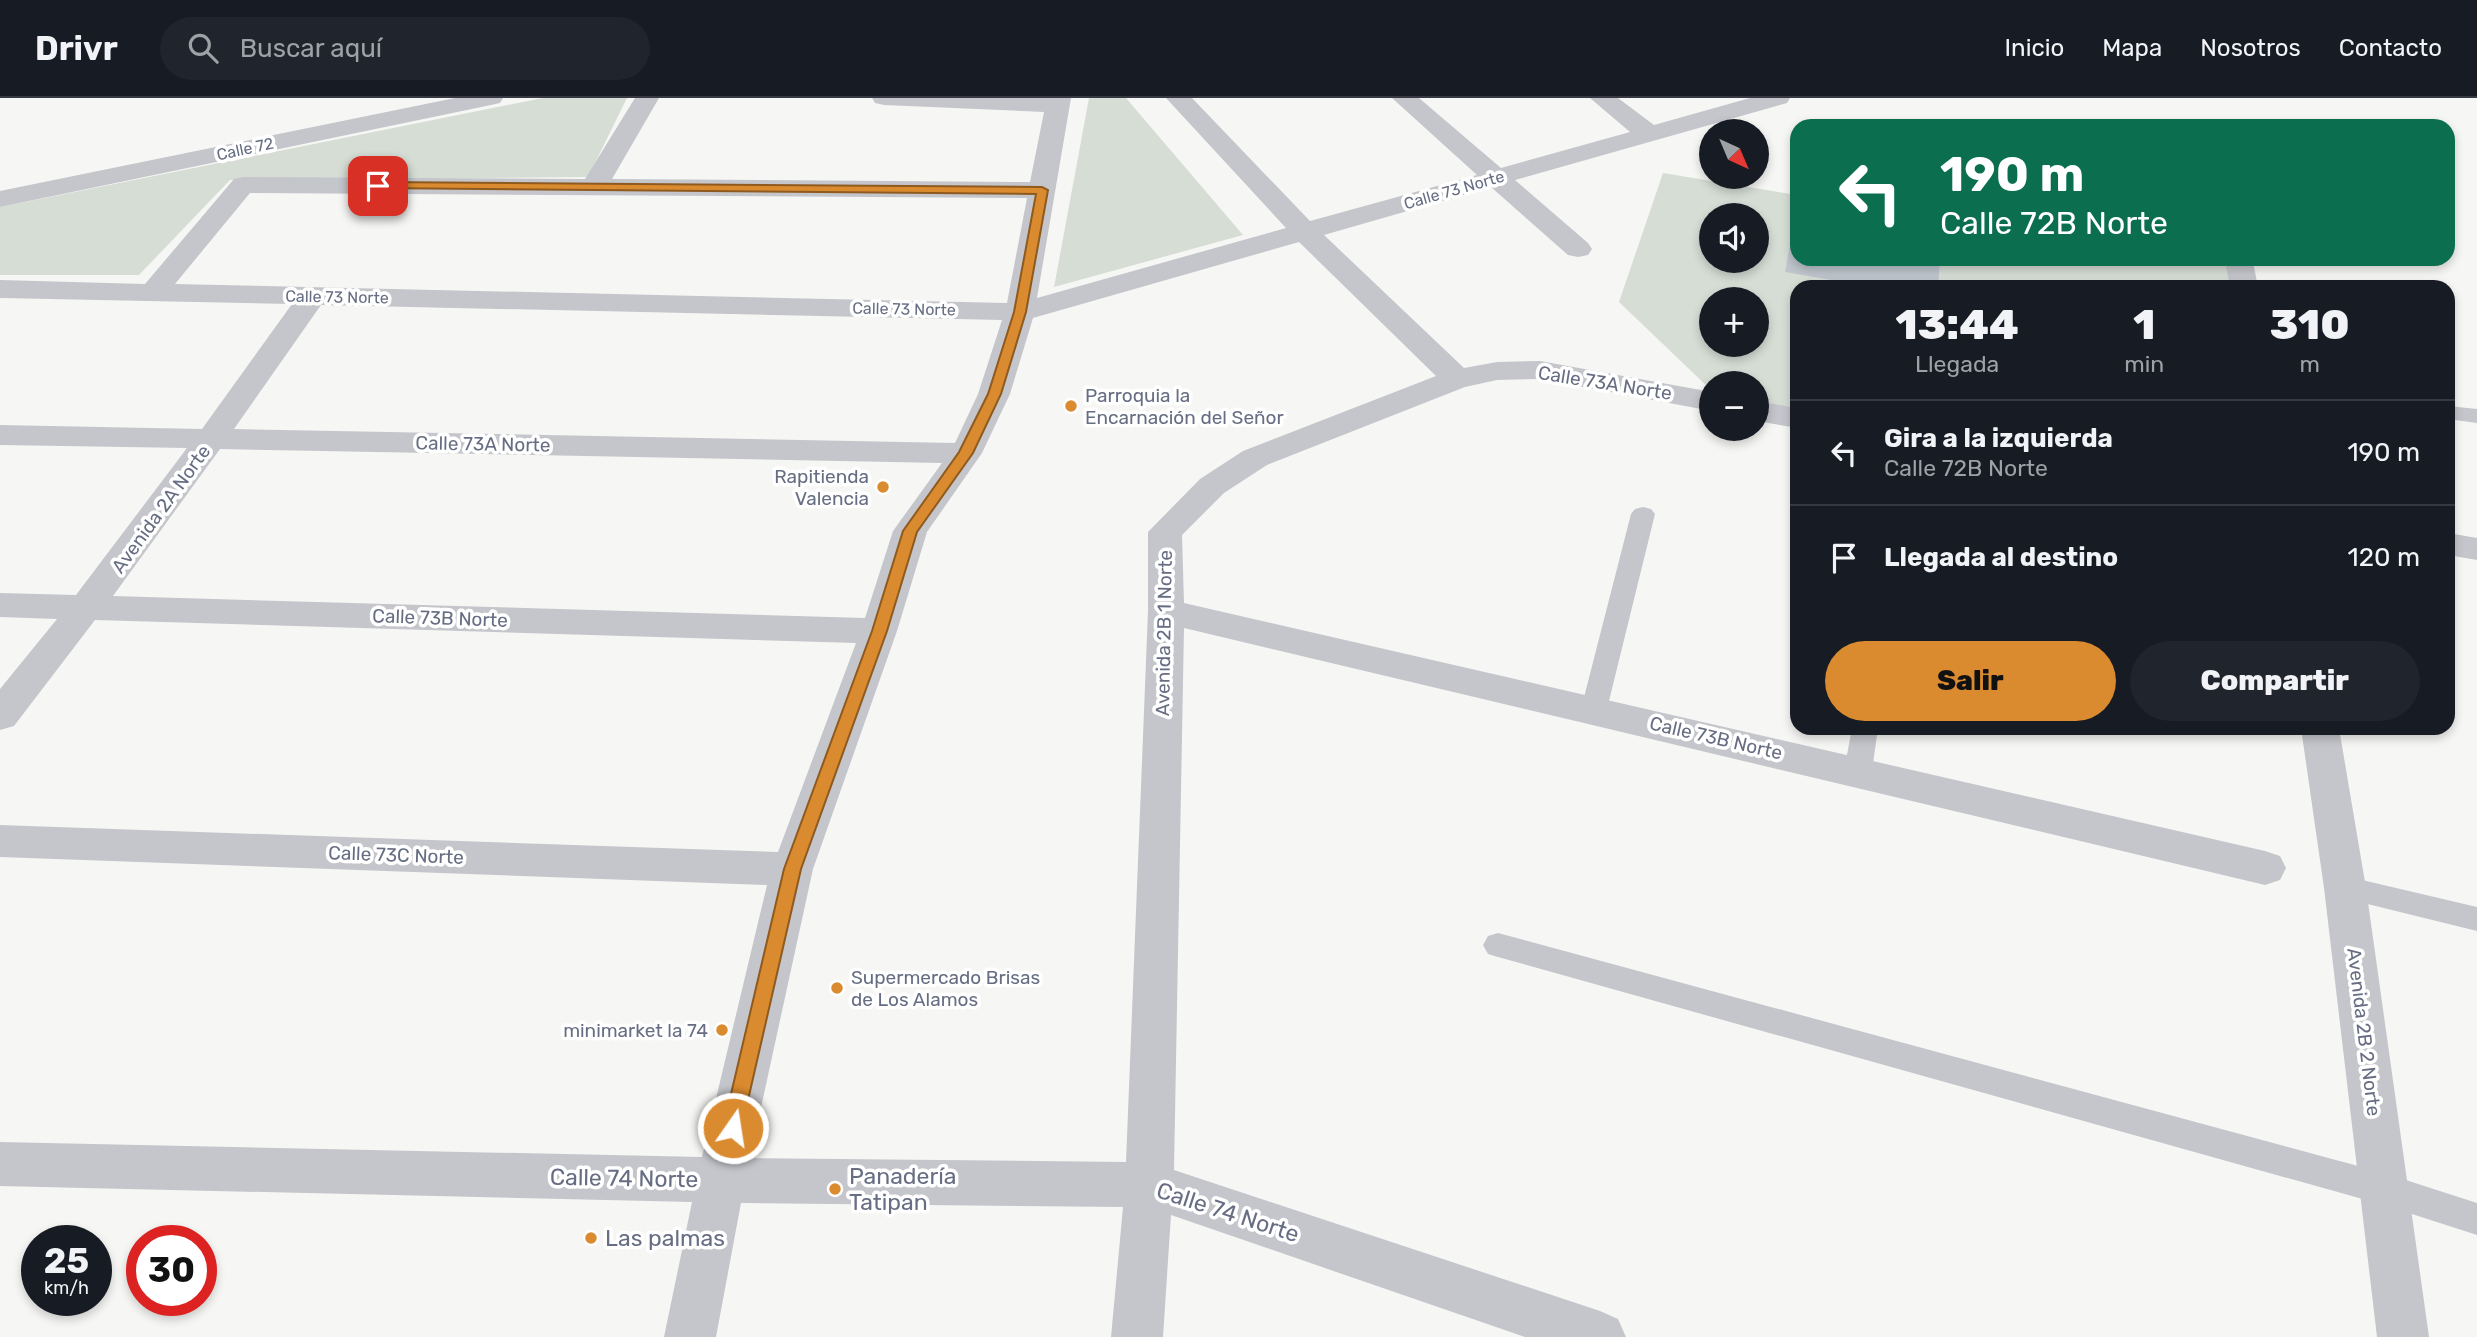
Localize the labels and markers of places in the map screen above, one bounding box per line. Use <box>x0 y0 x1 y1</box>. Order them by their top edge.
pin <box>348 156 408 216</box>
place label: Parroquia la Encarnación del Señor <box>1085 384 1284 429</box>
marker: Parroquia la Encarnación del Señor <box>1063 398 1079 414</box>
place label: Rapitienda Valencia <box>774 465 869 510</box>
marker: Rapitienda Valencia <box>875 479 891 495</box>
place label: Supermercado Brisas de Los Alamos <box>851 966 1040 1011</box>
marker: Supermercado Brisas de Los Alamos <box>829 980 845 996</box>
place label: minimarket la 74 <box>563 1019 708 1042</box>
marker: minimarket la 74 <box>714 1022 730 1038</box>
place label: Panadería Tatipan <box>849 1162 956 1216</box>
marker: Panadería Tatipan <box>827 1181 843 1197</box>
place label: Las palmas <box>605 1224 725 1252</box>
marker: Las palmas <box>583 1230 599 1246</box>

